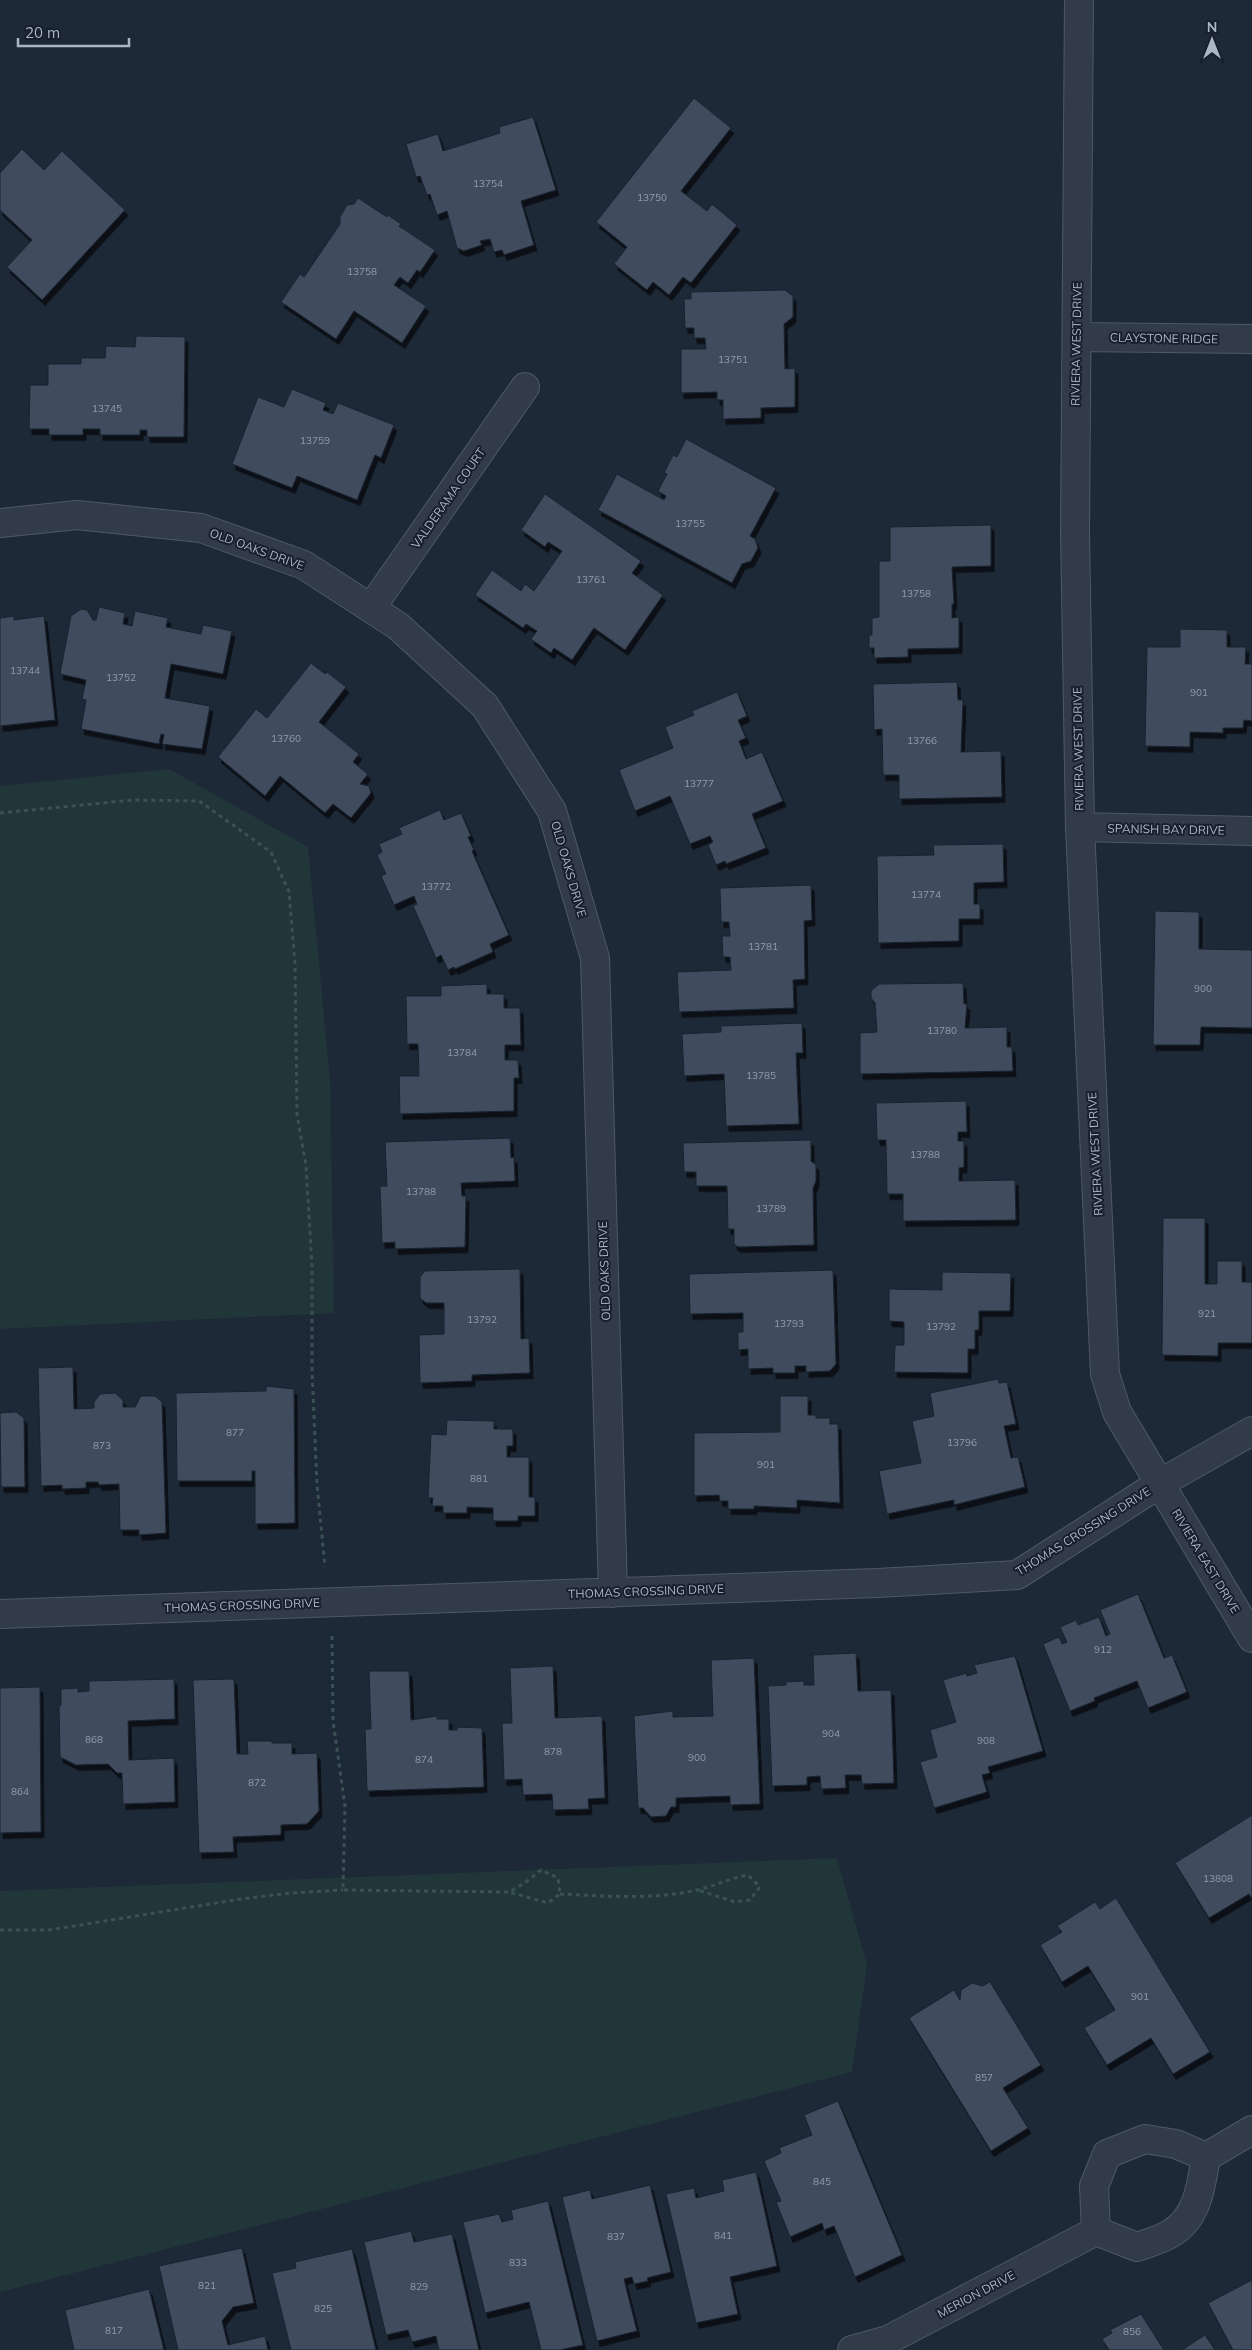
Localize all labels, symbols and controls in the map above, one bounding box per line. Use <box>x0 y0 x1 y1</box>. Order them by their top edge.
scale bar <box>18 15 129 47</box>
north arrow <box>1187 15 1237 65</box>
text: N <box>1207 18 1217 36</box>
text: 20 m <box>25 23 60 42</box>
house number: 13754 <box>473 177 503 190</box>
house number: 13750 <box>637 191 667 204</box>
house number: 13758 <box>347 265 377 278</box>
street label: RIVIERA WEST DRIVE <box>1067 282 1085 406</box>
street label: CLAYSTONE RIDGE <box>1110 330 1218 346</box>
house number: 13751 <box>718 353 748 366</box>
house number: 13745 <box>92 402 122 415</box>
house number: 13759 <box>300 434 330 447</box>
street label: VALDERAMA COURT <box>408 444 489 551</box>
house number: 13755 <box>675 517 705 530</box>
street label: OLD OAKS DRIVE <box>208 525 306 573</box>
house number: 13761 <box>576 573 606 586</box>
house number: 13758 <box>901 587 931 600</box>
house number: 13744 <box>10 664 40 677</box>
house number: 13752 <box>106 671 136 684</box>
house number: 901 <box>1190 686 1208 699</box>
street label: RIVIERA WEST DRIVE <box>1069 687 1087 811</box>
house number: 13760 <box>271 732 301 745</box>
house number: 13766 <box>907 734 937 747</box>
house number: 13777 <box>684 777 714 790</box>
street label: OLD OAKS DRIVE <box>548 819 590 919</box>
street label: SPANISH BAY DRIVE <box>1107 820 1225 838</box>
house number: 13772 <box>421 880 451 893</box>
house number: 13774 <box>911 888 941 901</box>
house number: 13781 <box>748 940 778 953</box>
house number: 900 <box>1194 982 1212 995</box>
house number: 13780 <box>927 1024 957 1037</box>
house number: 13784 <box>447 1046 477 1059</box>
house number: 13785 <box>746 1069 776 1082</box>
street label: RIVIERA WEST DRIVE <box>1084 1092 1106 1216</box>
house number: 13788 <box>910 1148 940 1161</box>
house number: 13788 <box>406 1185 436 1198</box>
house number: 13789 <box>756 1202 786 1215</box>
street label: OLD OAKS DRIVE <box>595 1221 613 1321</box>
house number: 921 <box>1198 1307 1216 1320</box>
house number: 13792 <box>467 1313 497 1326</box>
house number: 13793 <box>774 1317 804 1330</box>
house number: 13792 <box>926 1320 956 1333</box>
house number: 877 <box>226 1426 244 1439</box>
house number: 13796 <box>947 1436 977 1449</box>
house number: 873 <box>93 1439 111 1452</box>
house number: 901 <box>757 1458 775 1471</box>
house number: 881 <box>470 1472 488 1485</box>
street label: THOMAS CROSSING DRIVE <box>1013 1483 1153 1579</box>
street label: RIVIERA EAST DRIVE <box>1169 1506 1243 1616</box>
street label: THOMAS CROSSING DRIVE <box>568 1581 724 1601</box>
street label: THOMAS CROSSING DRIVE <box>164 1595 320 1615</box>
house number: 912 <box>1094 1643 1112 1656</box>
house number: 904 <box>822 1727 840 1740</box>
house number: 868 <box>85 1733 103 1746</box>
house number: 908 <box>977 1734 995 1747</box>
house number: 878 <box>544 1745 562 1758</box>
house number: 900 <box>688 1751 706 1764</box>
house number: 874 <box>415 1753 433 1766</box>
house number: 872 <box>248 1776 266 1789</box>
house number: 864 <box>11 1785 29 1798</box>
house number: 13808 <box>1203 1872 1233 1885</box>
house number: 901 <box>1131 1990 1149 2003</box>
house number: 857 <box>975 2071 993 2084</box>
house number: 845 <box>813 2175 831 2188</box>
house number: 841 <box>714 2229 732 2242</box>
house number: 837 <box>607 2230 625 2243</box>
house number: 833 <box>509 2256 527 2269</box>
street label: MERION DRIVE <box>935 2267 1017 2321</box>
house number: 821 <box>198 2279 216 2292</box>
house number: 829 <box>410 2280 428 2293</box>
house number: 825 <box>314 2302 332 2315</box>
house number: 817 <box>105 2324 123 2337</box>
house number: 856 <box>1123 2325 1141 2338</box>

